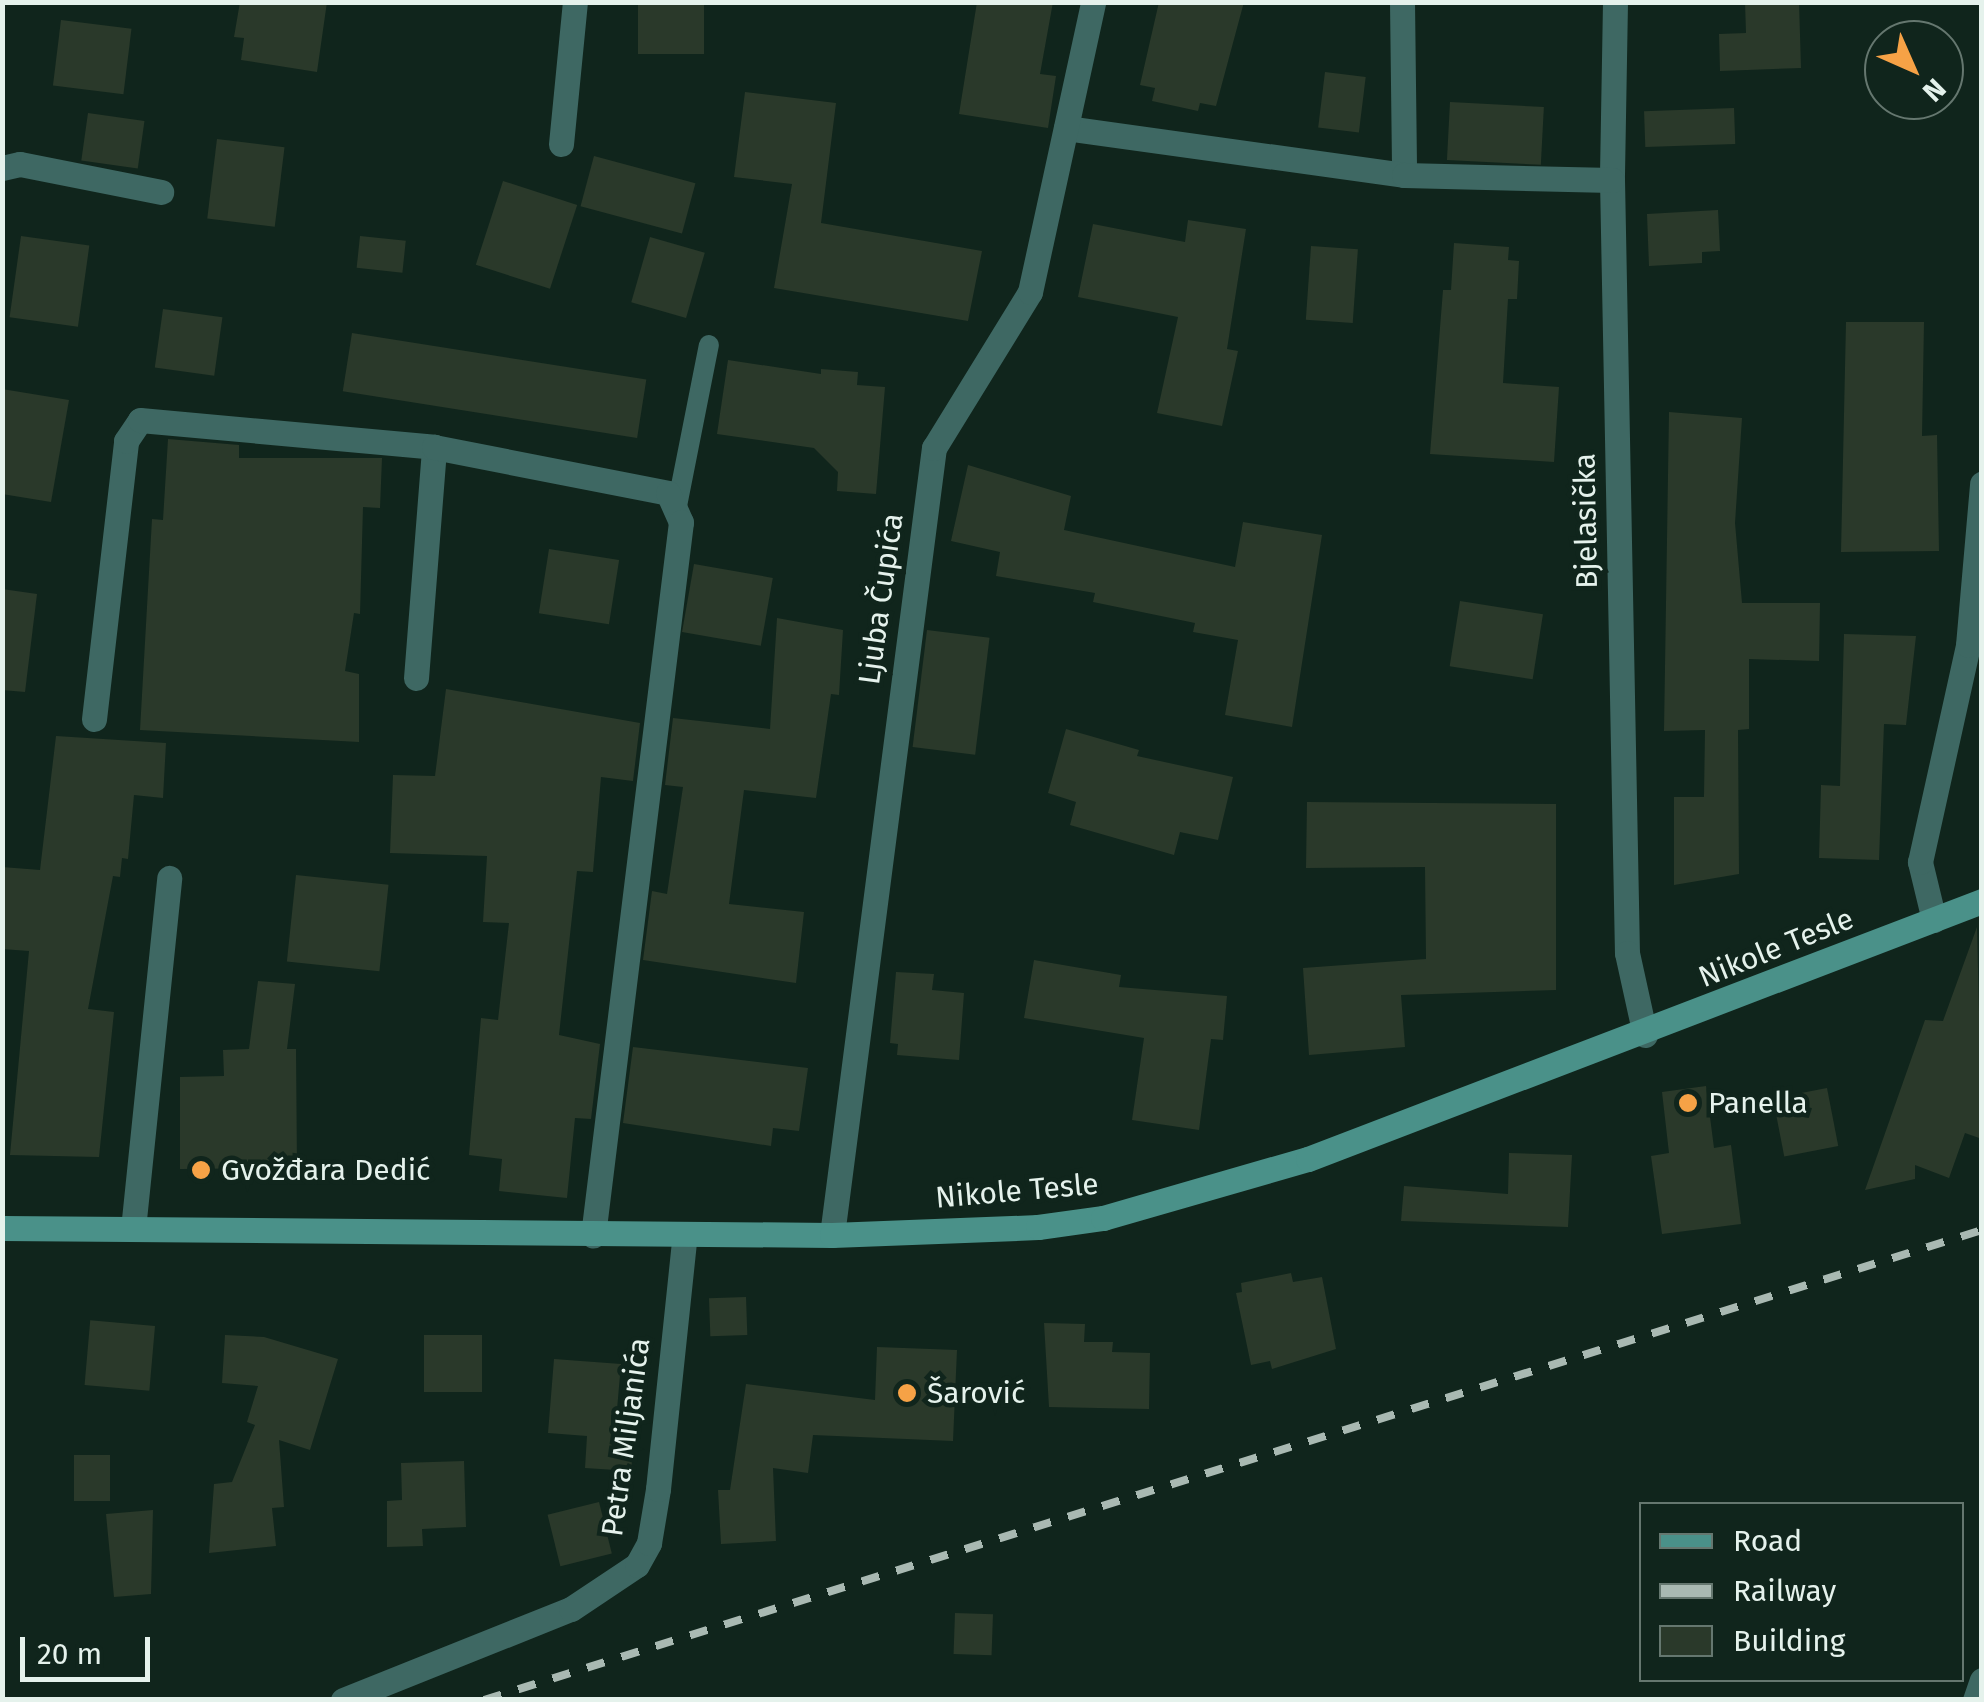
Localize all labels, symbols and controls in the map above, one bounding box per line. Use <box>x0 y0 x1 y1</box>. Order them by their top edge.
north arrow <box>1864 20 1964 120</box>
text: N <box>1916 72 1952 108</box>
street label: Bjelasička <box>1567 453 1605 589</box>
street label: Ljuba Čupića <box>851 511 911 687</box>
street label: Nikole Tesle <box>1693 901 1859 995</box>
place label: Panella <box>1708 1085 1808 1121</box>
marker: Panella <box>1677 1092 1699 1114</box>
place label: Gvožđara Dedić <box>221 1152 430 1188</box>
marker: Gvožđara Dedić <box>190 1159 212 1181</box>
street label: Nikole Tesle <box>934 1166 1100 1216</box>
street label: Petra Miljanića <box>594 1335 658 1539</box>
place label: Šarović <box>927 1375 1025 1411</box>
marker: Šarović <box>896 1382 918 1404</box>
legend <box>1639 1502 1964 1682</box>
text: Road <box>1733 1523 1802 1559</box>
text: Railway <box>1733 1573 1836 1609</box>
scale bar <box>25 1617 155 1679</box>
text: Building <box>1733 1623 1845 1659</box>
text: 20 m <box>37 1636 102 1672</box>

